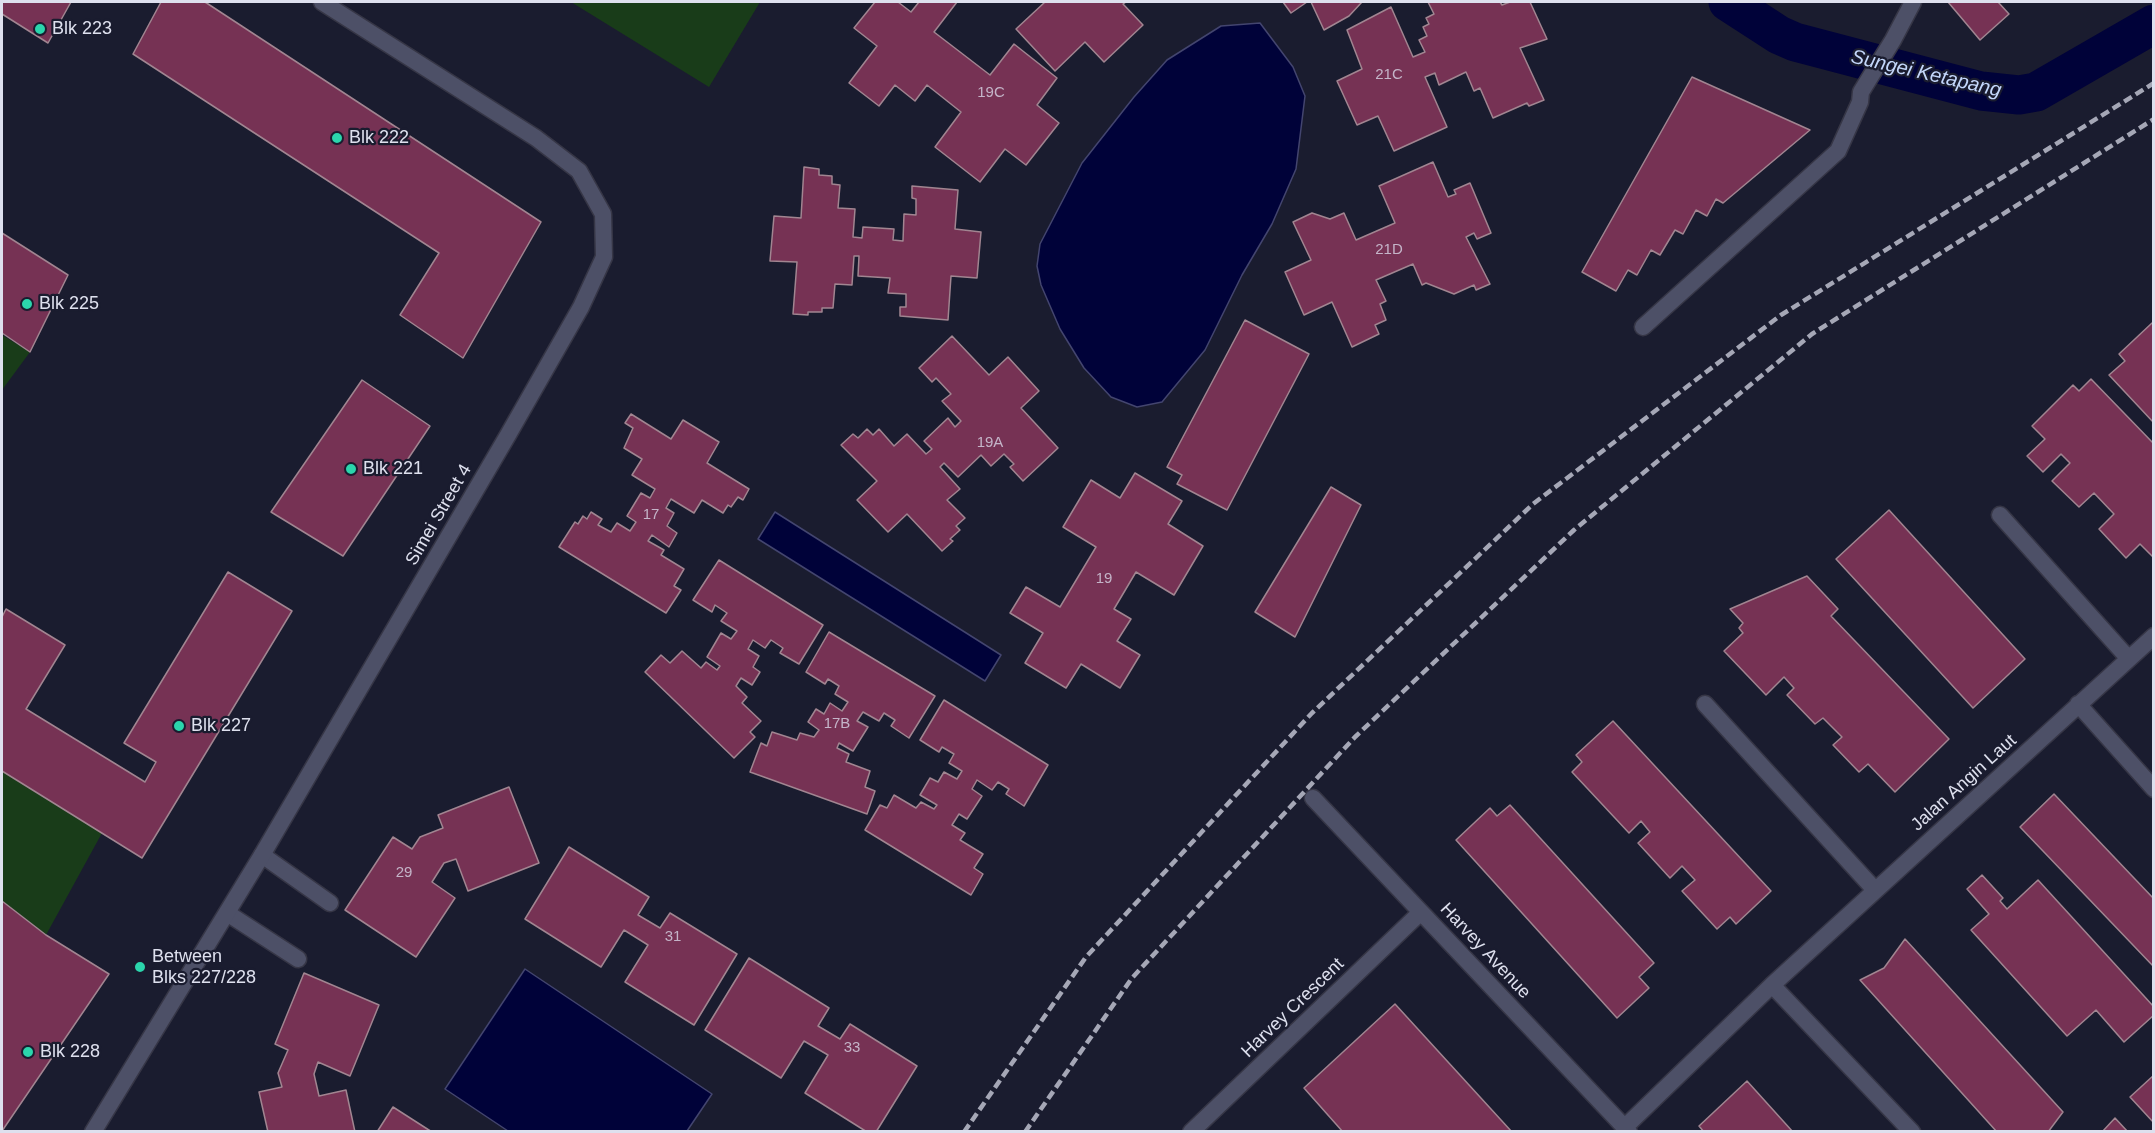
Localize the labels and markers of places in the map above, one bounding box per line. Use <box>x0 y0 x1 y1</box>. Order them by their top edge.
place label: Blk 223 <box>52 18 112 40</box>
marker: Blk 223 <box>33 22 47 36</box>
place label: Blk 222 <box>349 127 409 149</box>
marker: Blk 222 <box>330 131 344 145</box>
place label: Blk 225 <box>39 293 99 315</box>
marker: Blk 225 <box>20 297 34 311</box>
place label: Blk 221 <box>363 458 423 480</box>
marker: Blk 221 <box>344 462 358 476</box>
place label: Blk 227 <box>191 715 251 737</box>
marker: Blk 227 <box>172 719 186 733</box>
place label: Between Blks 227/228 <box>152 946 256 988</box>
marker: Between Blks 227/228 <box>133 960 147 974</box>
place label: Blk 228 <box>40 1041 100 1063</box>
marker: Blk 228 <box>21 1045 35 1059</box>

